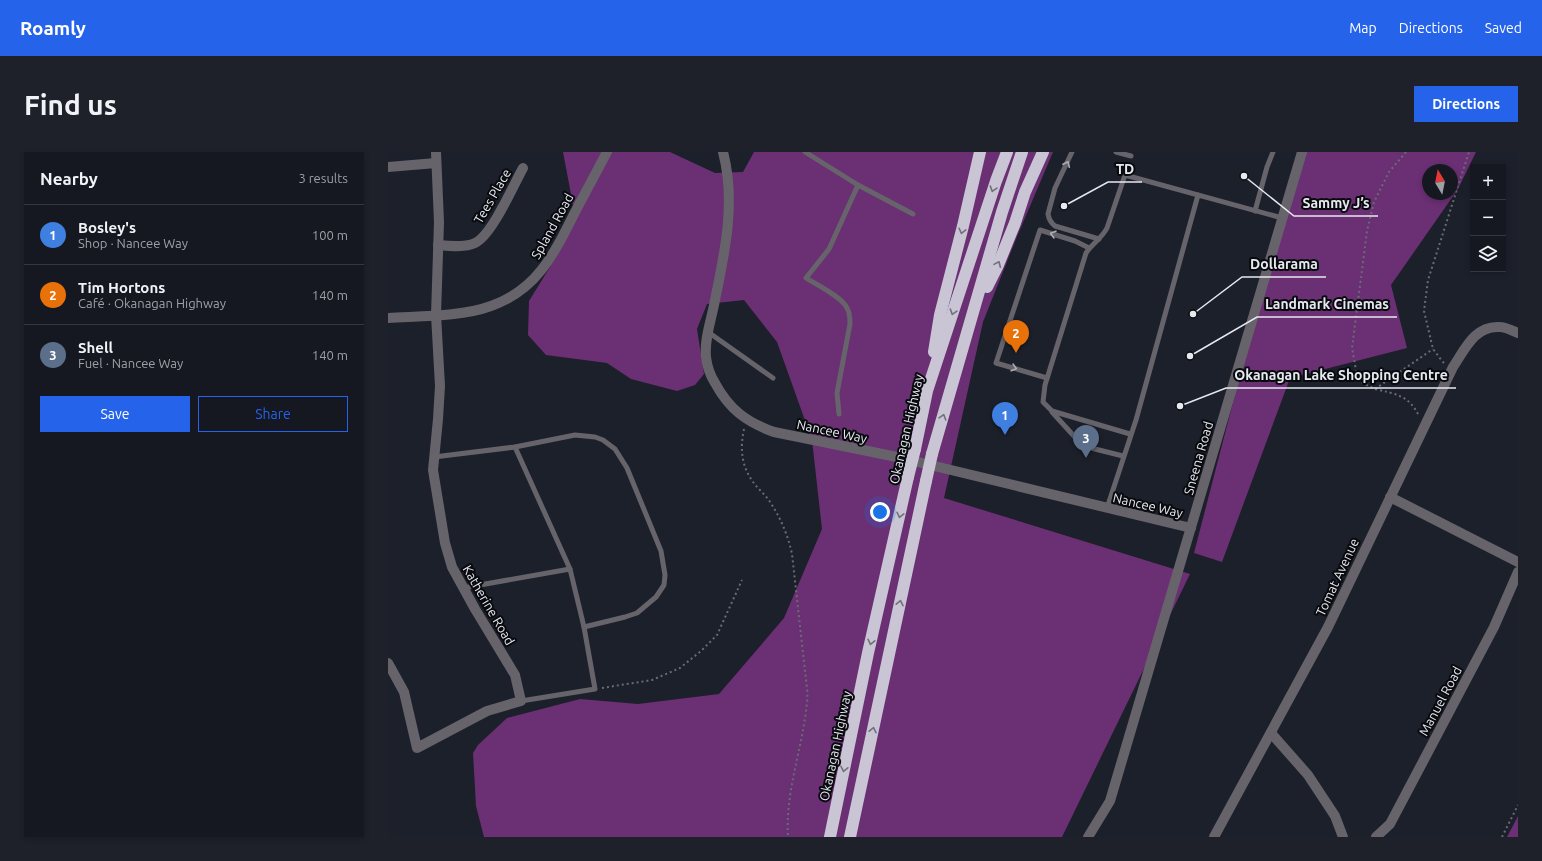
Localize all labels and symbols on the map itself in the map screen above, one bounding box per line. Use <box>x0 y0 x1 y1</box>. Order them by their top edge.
callout: TD <box>1108 156 1142 182</box>
one-way arrow <box>1062 161 1070 168</box>
text: TD <box>1116 161 1134 177</box>
north arrow <box>1422 164 1458 200</box>
street label: Tees Place <box>471 166 513 226</box>
one-way arrow <box>990 185 998 192</box>
callout: Sammy J’s <box>1294 190 1378 216</box>
street label: Spland Road <box>528 191 576 261</box>
text: Sammy J’s <box>1302 195 1370 211</box>
one-way arrow <box>958 228 966 234</box>
one-way arrow <box>1049 230 1056 239</box>
callout: Dollarama <box>1242 251 1326 277</box>
text: Dollarama <box>1250 256 1318 272</box>
one-way arrow <box>993 260 1001 268</box>
callout: Landmark Cinemas <box>1257 291 1397 317</box>
text: Landmark Cinemas <box>1265 296 1389 312</box>
one-way arrow <box>949 308 958 315</box>
pin: 2 <box>1003 320 1029 353</box>
callout: Okanagan Lake Shopping Centre <box>1226 362 1456 388</box>
one-way arrow <box>1011 363 1018 372</box>
text: Okanagan Lake Shopping Centre <box>1234 367 1448 383</box>
street label: Okanagan Highway <box>887 373 925 485</box>
pin: 1 <box>992 402 1018 435</box>
one-way arrow <box>938 414 947 421</box>
street label: Nancee Way <box>796 417 868 445</box>
street label: Sneena Road <box>1181 420 1215 496</box>
pin: 3 <box>1073 425 1099 458</box>
street label: Nancee Way <box>1112 490 1184 520</box>
your location <box>870 502 890 522</box>
one-way arrow <box>896 512 904 518</box>
street label: Tomat Avenue <box>1313 536 1361 618</box>
street label: Katherine Road <box>460 563 518 647</box>
one-way arrow <box>895 600 903 606</box>
one-way arrow <box>868 639 876 645</box>
street label: Manuel Road <box>1416 664 1464 738</box>
street label: Okanagan Highway <box>816 690 854 802</box>
one-way arrow <box>868 727 876 734</box>
one-way arrow <box>841 766 849 772</box>

